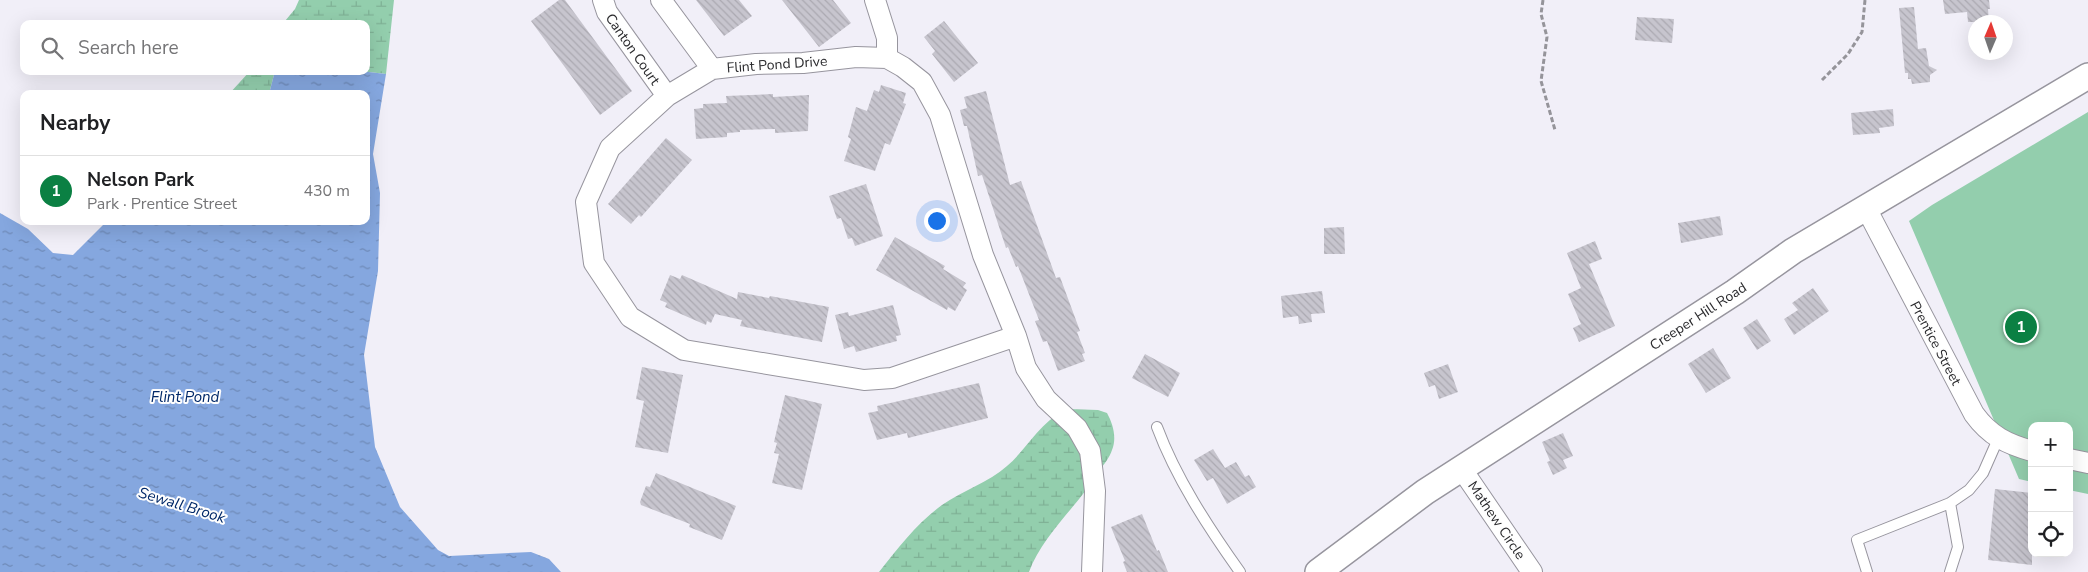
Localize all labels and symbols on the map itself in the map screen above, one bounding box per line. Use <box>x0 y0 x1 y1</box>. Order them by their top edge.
street label: Canton Court <box>601 10 664 89</box>
north arrow <box>1968 15 2013 60</box>
street label: Flint Pond Drive <box>726 52 828 77</box>
your location <box>924 208 950 234</box>
street label: Creeper Hill Road <box>1646 278 1750 355</box>
street label: Prentice Street <box>1905 298 1966 389</box>
pin: 1 <box>2005 308 2037 346</box>
water label: Flint Pond <box>151 387 220 407</box>
street label: Mathew Circle <box>1463 477 1530 563</box>
water label: Sewall Brook <box>136 482 228 528</box>

